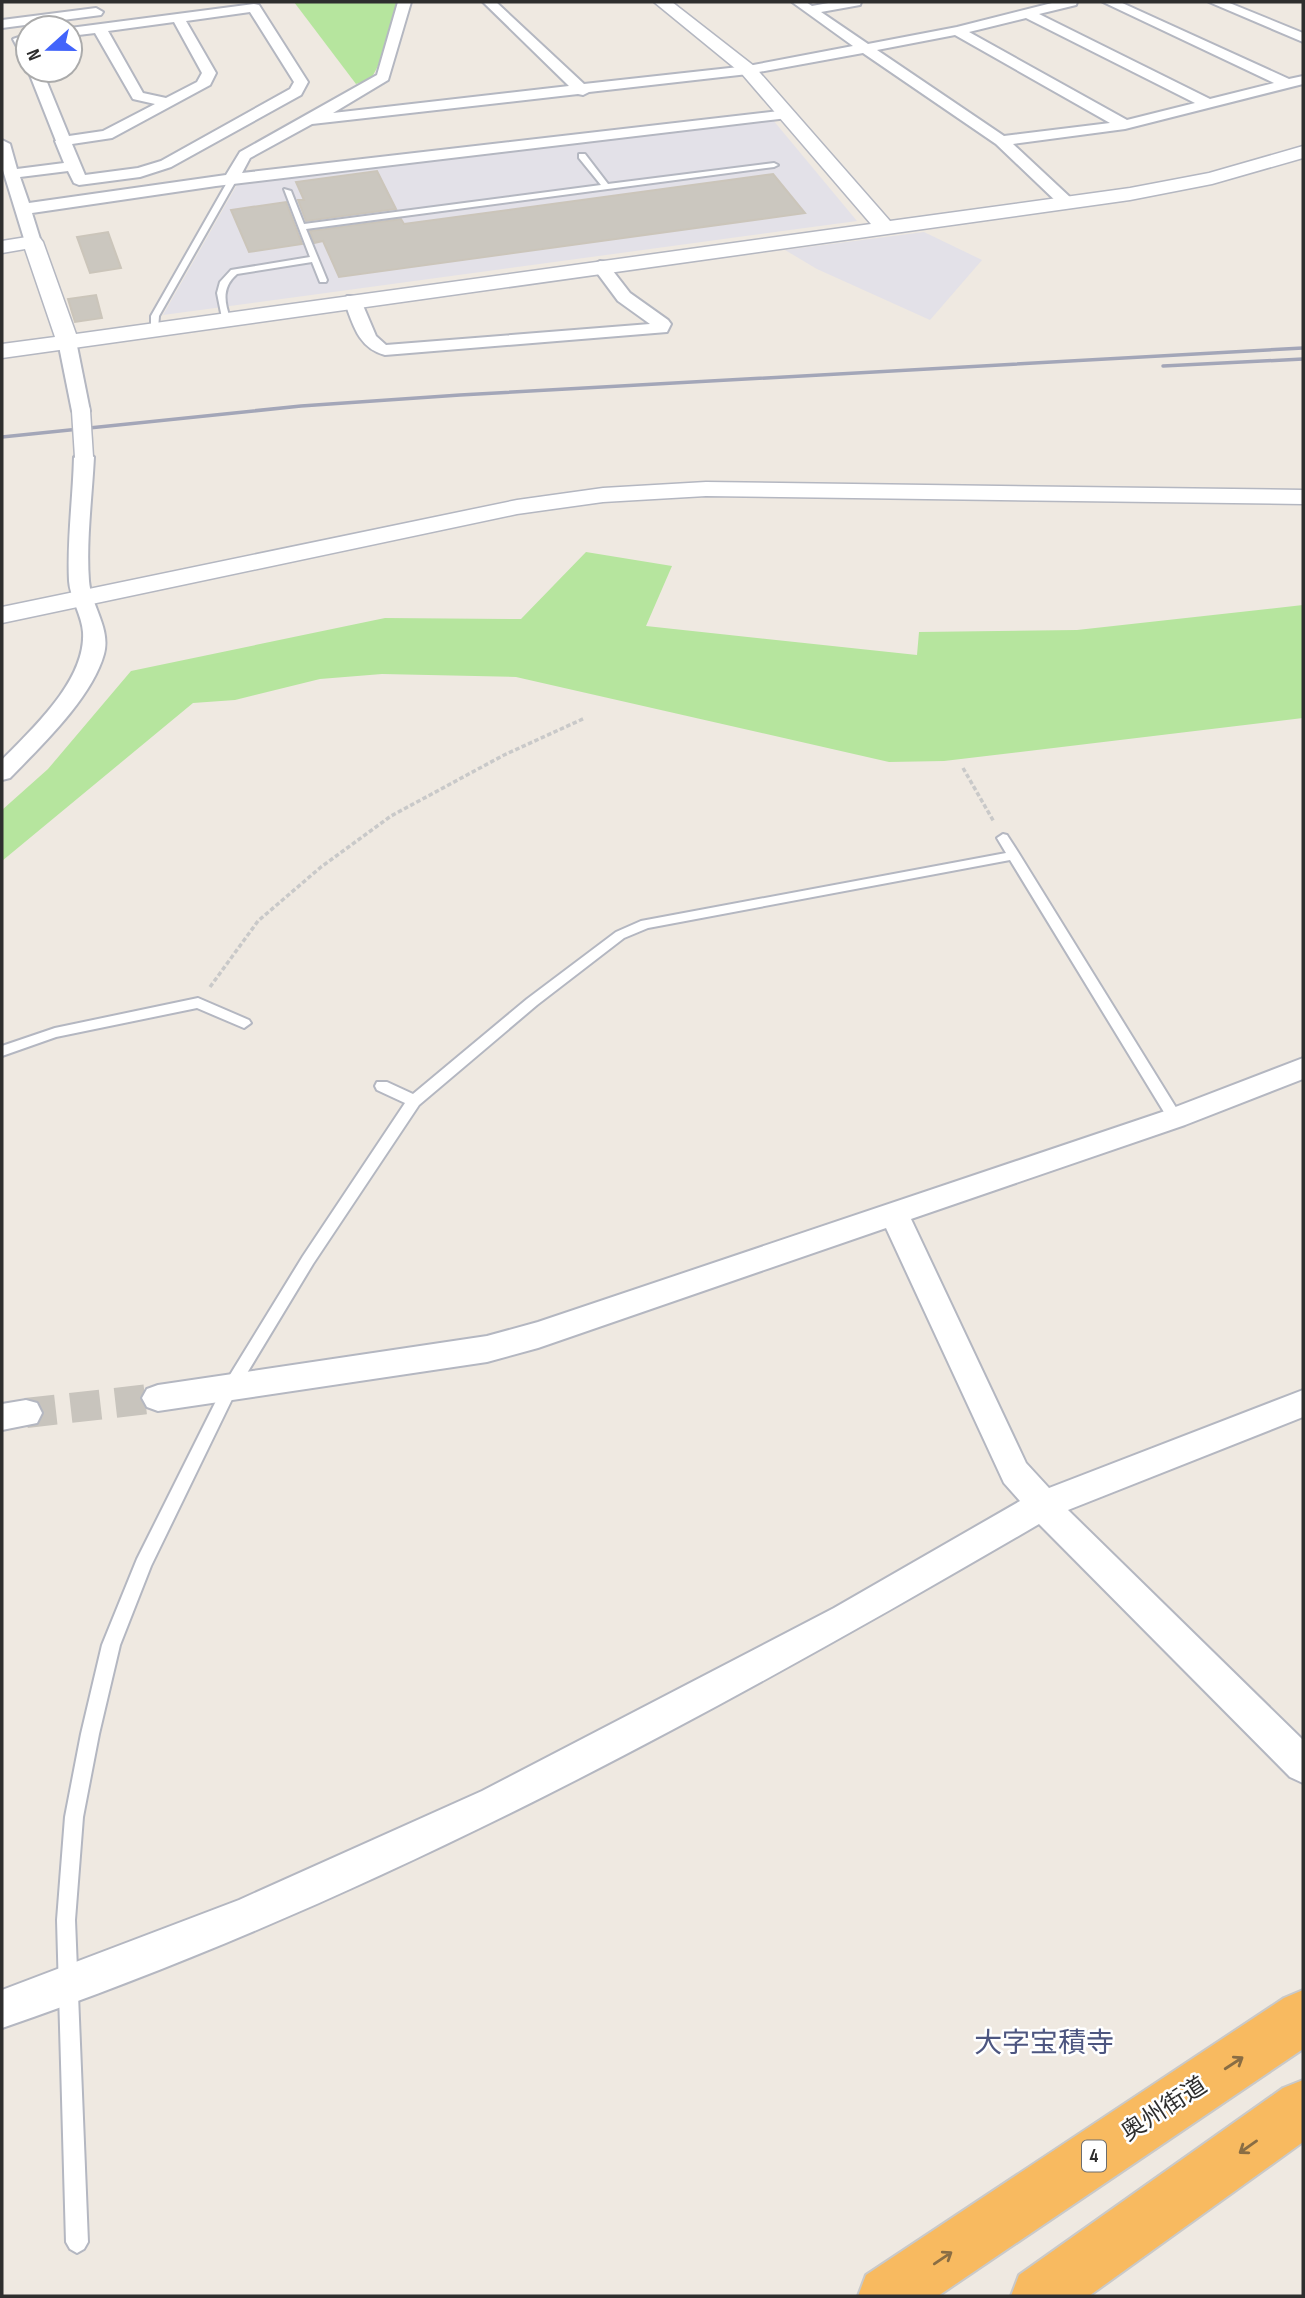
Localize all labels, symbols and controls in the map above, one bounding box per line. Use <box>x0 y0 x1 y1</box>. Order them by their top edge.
north arrow <box>14 14 84 84</box>
text: N <box>22 46 47 63</box>
district label: 大字宝積寺 <box>974 2027 1114 2060</box>
one-way arrow <box>1224 2056 1243 2070</box>
street label: 奥州街道 <box>1116 2071 1212 2147</box>
road number: 4 <box>1082 2140 1106 2172</box>
one-way arrow <box>1239 2140 1258 2154</box>
one-way arrow <box>933 2251 952 2265</box>

